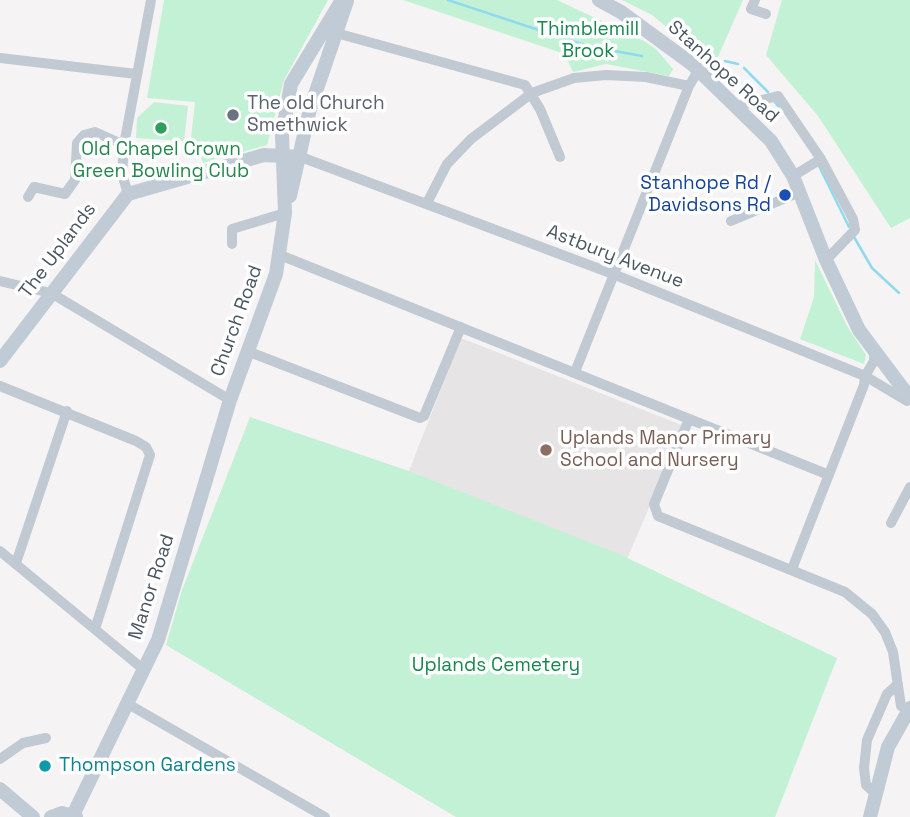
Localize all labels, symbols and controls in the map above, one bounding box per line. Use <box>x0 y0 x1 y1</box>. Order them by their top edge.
street label: Stanhope Road <box>663 16 783 128</box>
park label: Thimblemill Brook <box>537 19 639 63</box>
place label: The old Church Smethwick <box>247 93 385 137</box>
marker: The old Church Smethwick <box>225 107 241 123</box>
marker: Old Chapel Crown Green Bowling Club <box>153 120 169 136</box>
place label: Old Chapel Crown Green Bowling Club <box>73 139 249 183</box>
place label: Stanhope Rd / Davidsons Rd <box>640 173 771 217</box>
marker: Stanhope Rd / Davidsons Rd <box>777 187 793 203</box>
street label: The Uplands <box>15 199 101 303</box>
street label: Astbury Avenue <box>543 220 687 294</box>
street label: Church Road <box>206 262 268 380</box>
place label: Uplands Manor Primary School and Nursery <box>560 428 771 472</box>
marker: Uplands Manor Primary School and Nursery <box>538 442 554 458</box>
street label: Manor Road <box>124 531 180 643</box>
park label: Uplands Cemetery <box>412 655 580 677</box>
place label: Thompson Gardens <box>59 755 236 777</box>
marker: Thompson Gardens <box>37 758 53 774</box>

